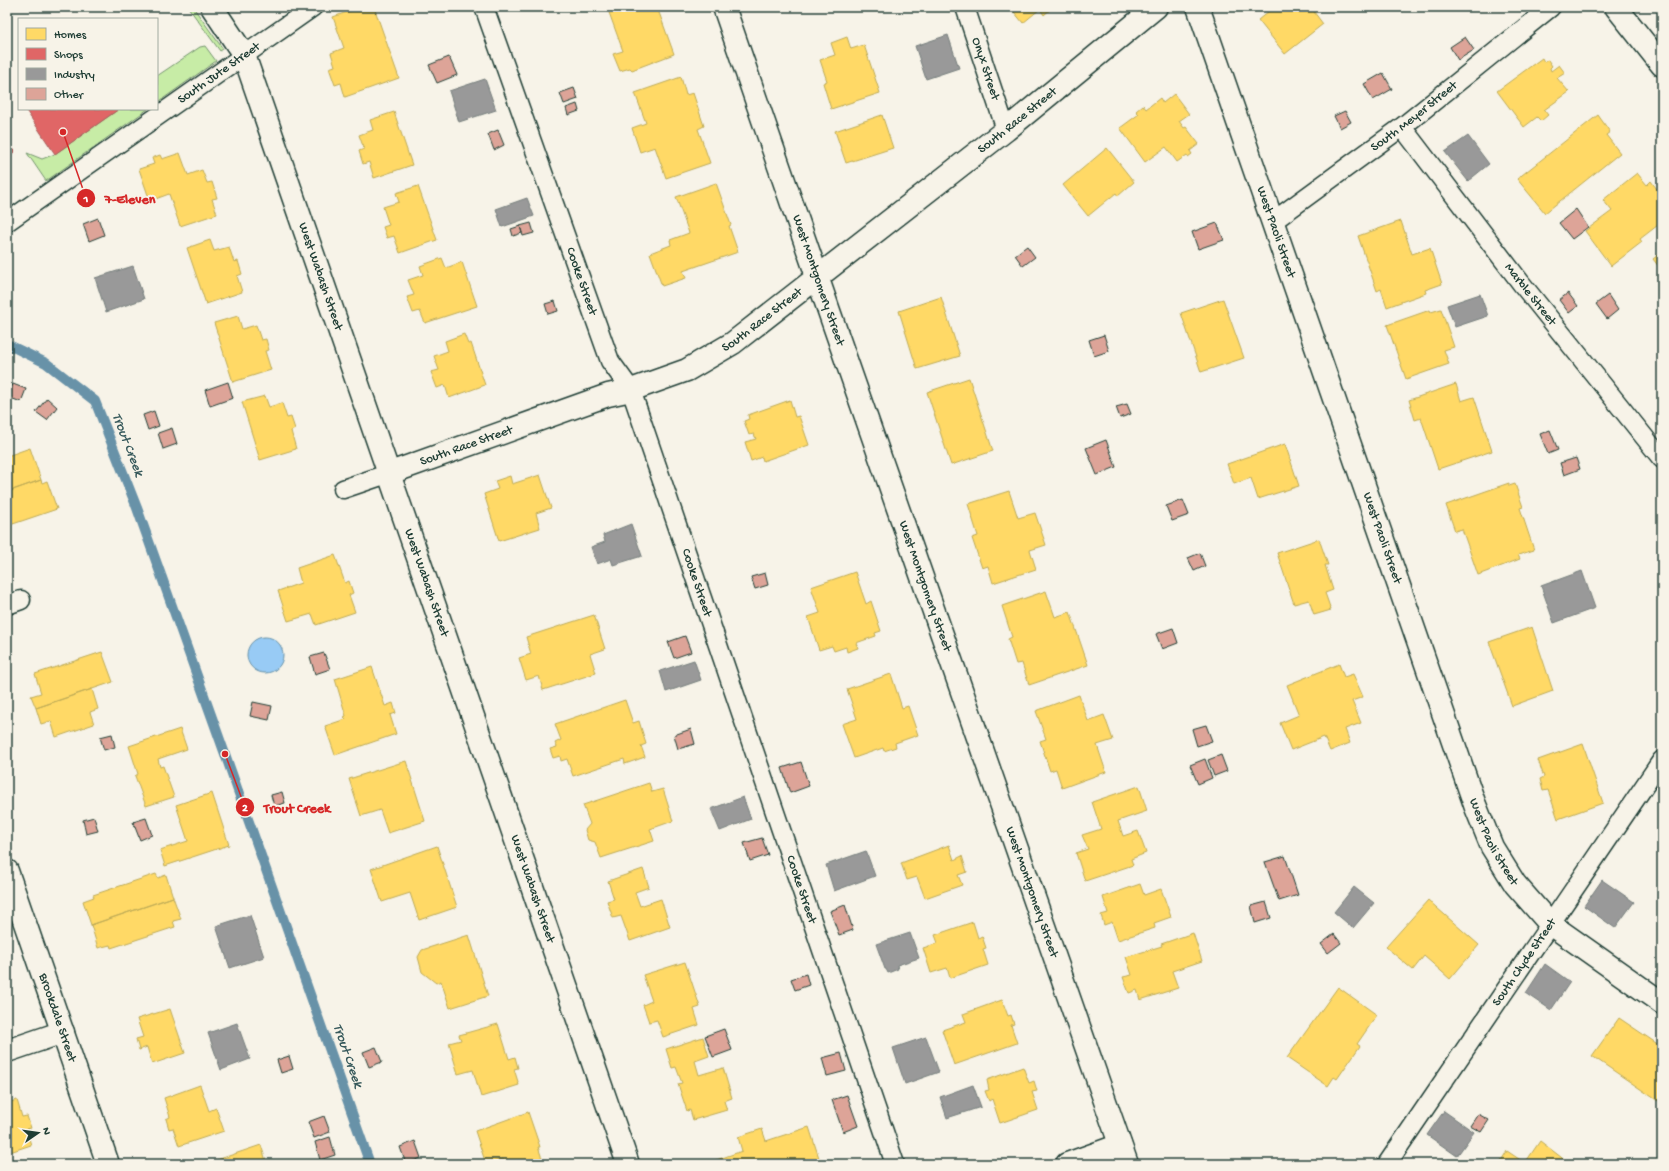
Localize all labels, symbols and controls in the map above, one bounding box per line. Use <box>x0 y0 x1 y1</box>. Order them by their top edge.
legend <box>18 18 158 110</box>
text: Homes <box>54 29 87 43</box>
street label: Onyx Street <box>968 35 1003 103</box>
street label: South Jute Street <box>175 38 264 107</box>
text: Shops <box>54 49 83 63</box>
text: Industry <box>54 69 95 83</box>
street label: South Meyer Street <box>1368 77 1462 155</box>
street label: South Race Street <box>975 83 1061 157</box>
text: Other <box>54 89 85 103</box>
street label: West Paoli Street <box>1253 184 1299 281</box>
callout: 7-Eleven <box>76 185 163 211</box>
text: 7-Eleven <box>104 192 156 209</box>
text: 1 <box>83 193 89 207</box>
street label: West Montgomery Street <box>789 213 849 349</box>
street label: West Wabash Street <box>295 221 347 334</box>
street label: Cooke Street <box>563 245 601 319</box>
street label: Marble Street <box>1501 260 1561 330</box>
street label: South Race Street <box>719 283 807 355</box>
water label: Trout Creek <box>107 411 147 481</box>
street label: South Race Street <box>418 422 516 469</box>
street label: West Paoli Street <box>1360 490 1406 587</box>
street label: West Montgomery Street <box>895 519 955 655</box>
street label: West Wabash Street <box>401 527 453 640</box>
street label: Cooke Street <box>678 547 716 620</box>
callout: Trout Creek <box>235 794 338 820</box>
street label: West Paoli Street <box>1466 796 1522 890</box>
text: Trout Creek <box>263 801 332 818</box>
text: 2 <box>242 802 248 816</box>
street label: West Montgomery Street <box>1002 825 1062 961</box>
street label: West Wabash Street <box>507 833 559 946</box>
street label: Cooke Street <box>783 853 820 927</box>
street label: South Clyde Street <box>1489 914 1560 1009</box>
street label: Brookdale Street <box>35 970 80 1065</box>
water label: Trout Creek <box>328 1022 366 1092</box>
north arrow <box>18 1113 58 1153</box>
text: N <box>39 1126 52 1136</box>

